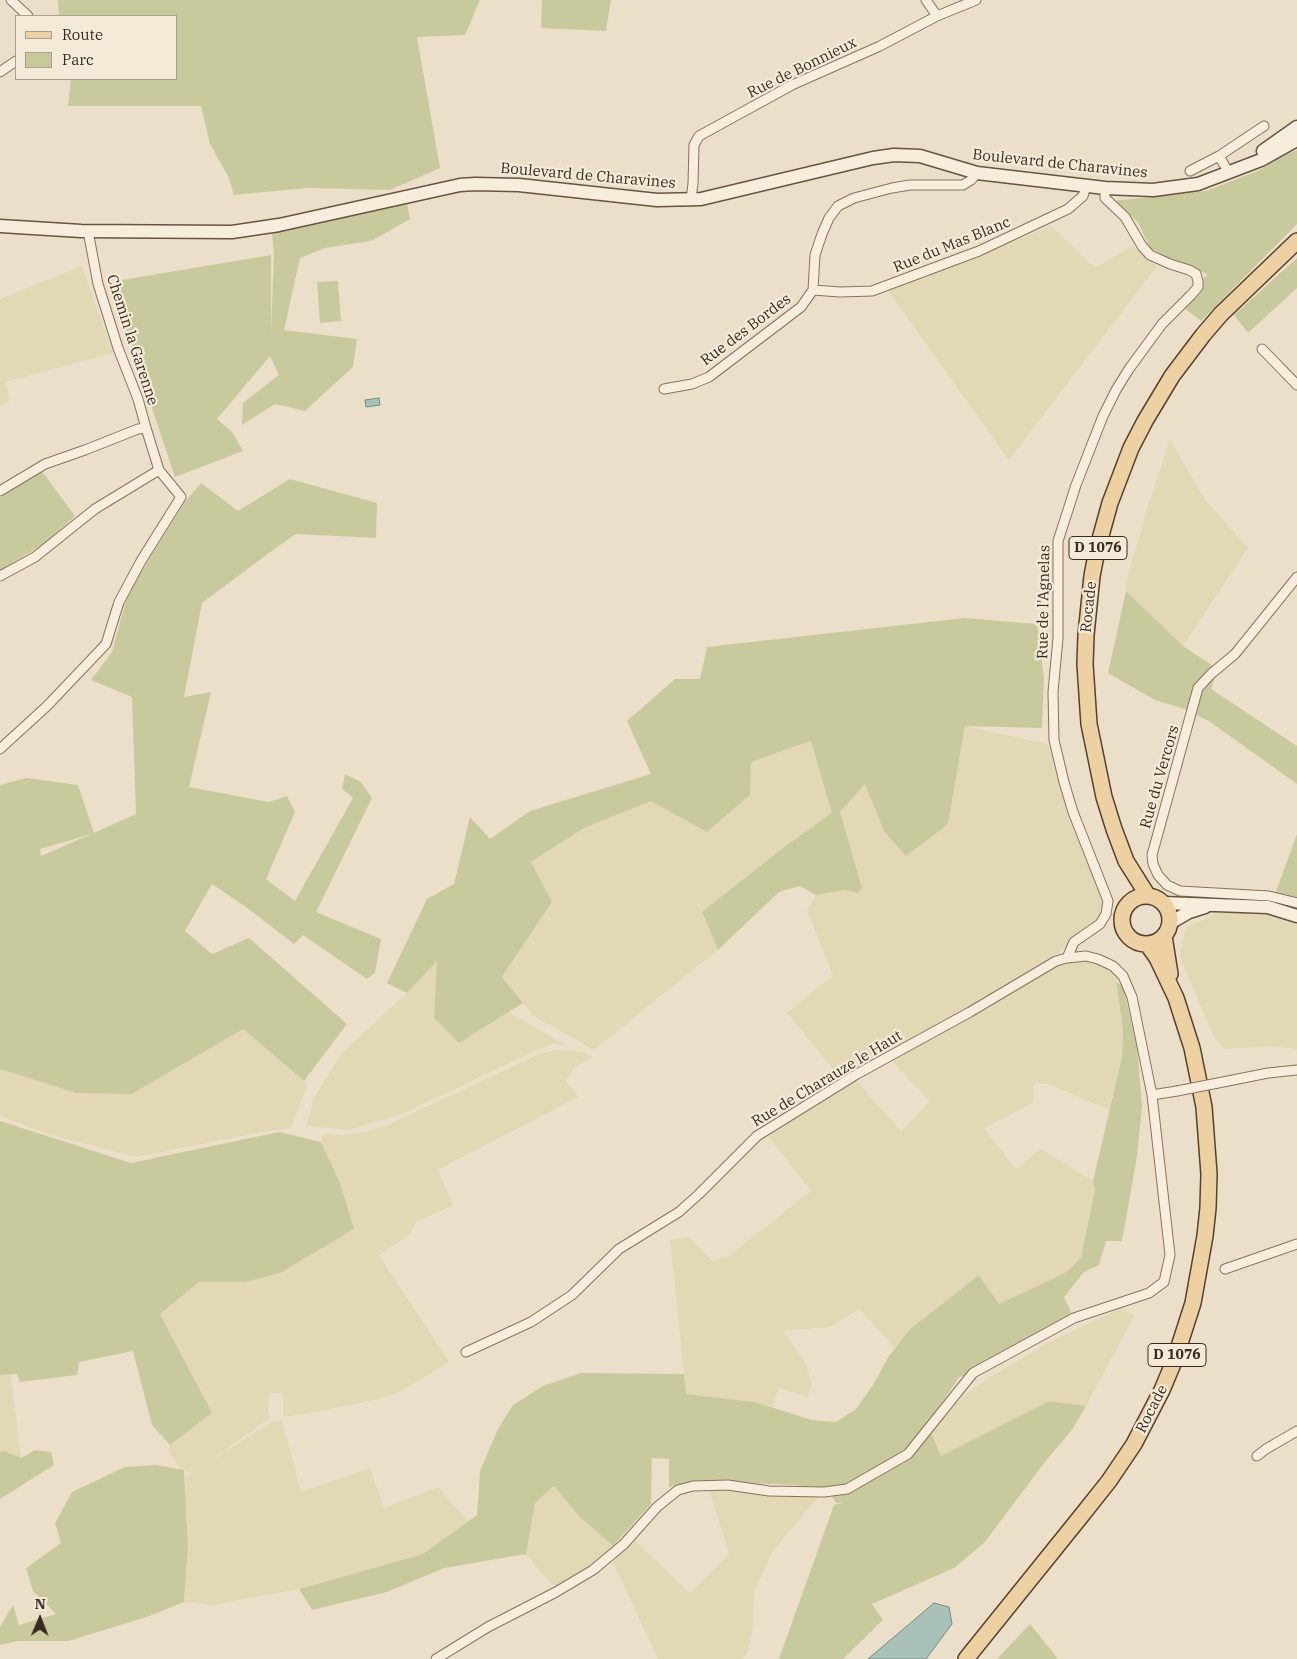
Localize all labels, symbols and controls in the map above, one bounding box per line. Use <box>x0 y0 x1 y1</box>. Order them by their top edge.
legend <box>15 15 178 80</box>
text: Route <box>62 25 103 44</box>
street label: Rue de Bonnieux <box>744 34 860 102</box>
text: Parc <box>62 50 94 69</box>
street label: Boulevard de Charavines <box>972 146 1148 182</box>
street label: Boulevard de Charavines <box>500 159 676 193</box>
street label: Rue du Mas Blanc <box>891 213 1013 277</box>
street label: Chemin la Garenne <box>102 272 162 408</box>
street label: Rue des Bordes <box>697 290 795 370</box>
road number: D 1076 <box>1069 536 1127 560</box>
street label: Rue de l'Agnelas <box>1034 545 1054 659</box>
street label: Rocade <box>1077 580 1101 634</box>
street label: Rue du Vercors <box>1137 723 1183 831</box>
street label: Rue de Charauze le Haut <box>749 1027 905 1131</box>
road number: D 1076 <box>1148 1344 1206 1366</box>
street label: Rocade <box>1132 1382 1172 1436</box>
north arrow <box>15 1594 65 1644</box>
text: N <box>35 1595 46 1613</box>

